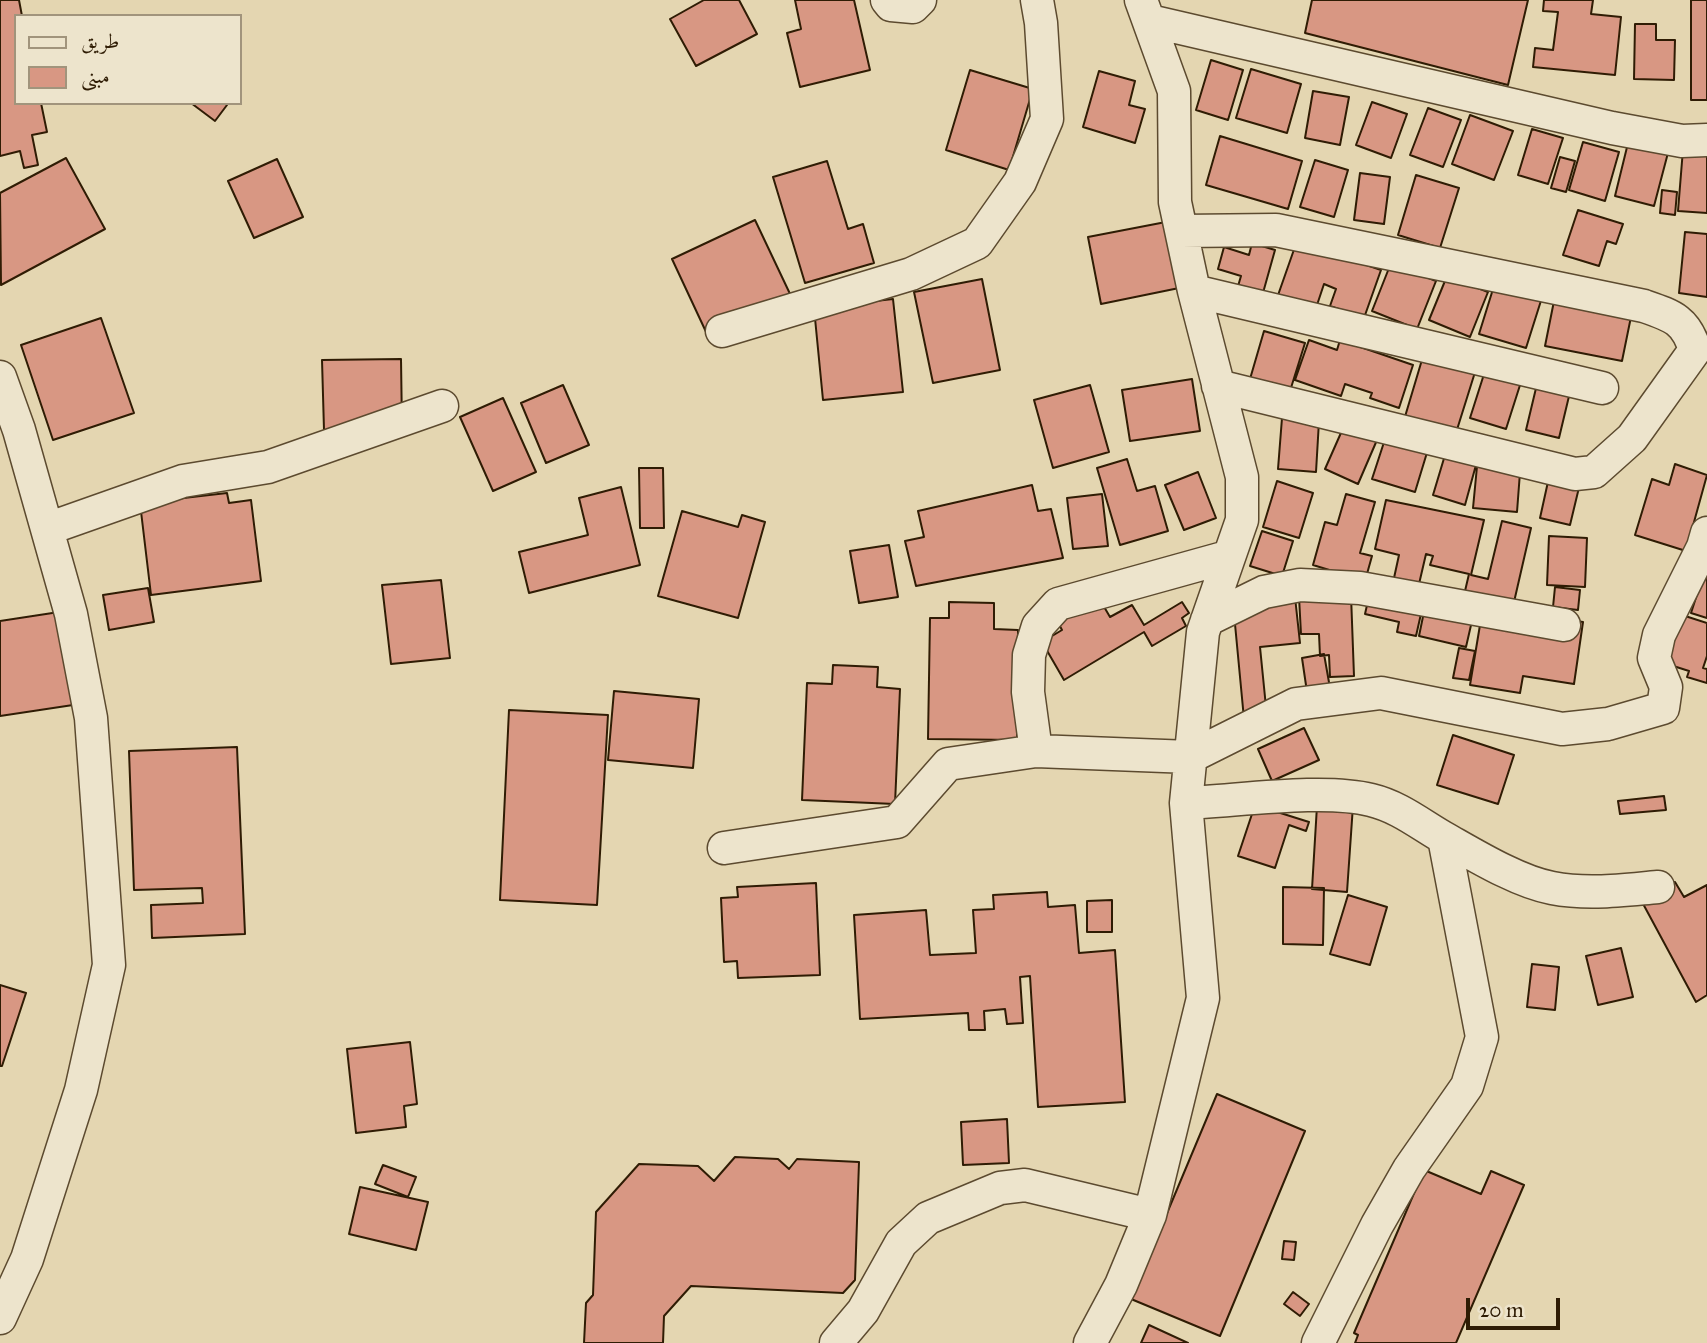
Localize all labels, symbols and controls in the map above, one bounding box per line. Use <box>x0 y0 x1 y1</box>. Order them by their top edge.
legend <box>14 14 242 105</box>
text: طريق <box>81 28 119 54</box>
text: مبنى <box>81 63 110 89</box>
scale bar <box>1469 1284 1564 1328</box>
text: 20 m <box>1479 1297 1524 1323</box>

